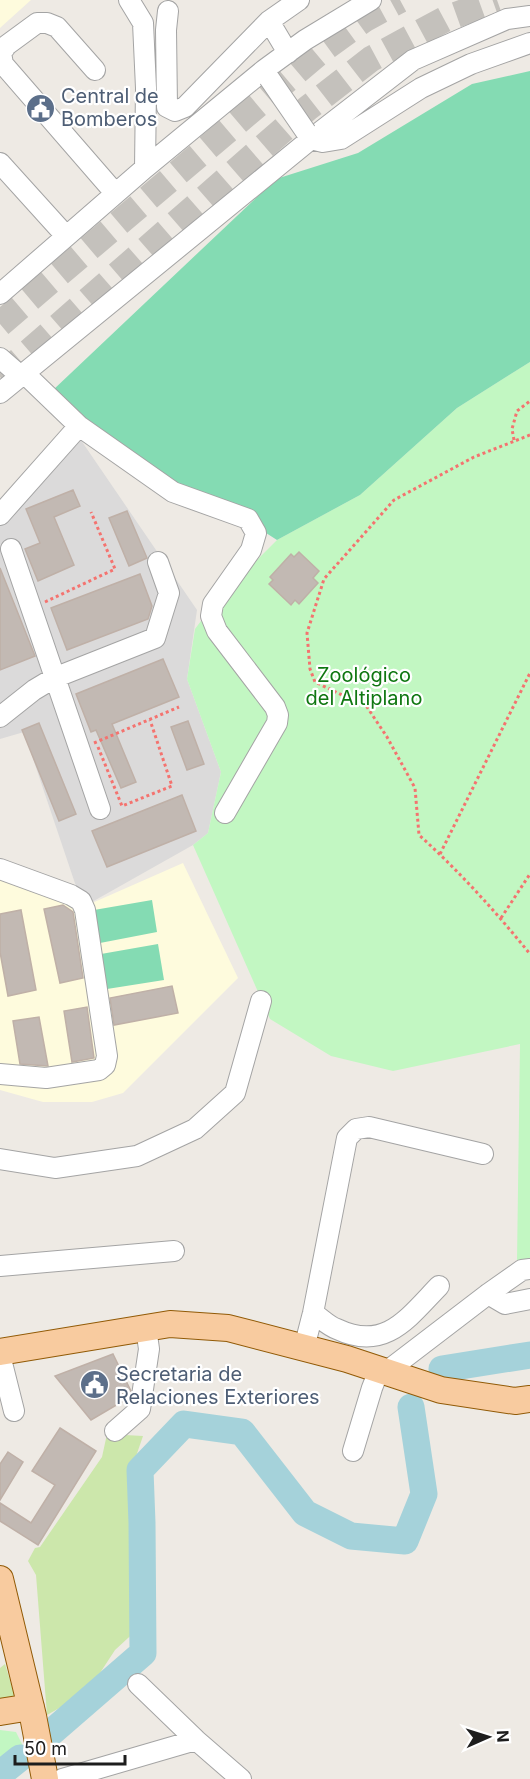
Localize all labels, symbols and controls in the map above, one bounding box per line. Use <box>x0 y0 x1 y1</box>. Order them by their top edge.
place label: Central de Bomberos <box>61 84 159 131</box>
public building icon: Central de Bomberos <box>24 92 56 124</box>
park label: Zoológico del Altiplano <box>306 663 422 710</box>
place label: Secretaria de Relaciones Exteriores <box>116 1362 320 1409</box>
public building icon: Secretaria de Relaciones Exteriores <box>79 1369 111 1401</box>
north arrow <box>458 1707 518 1767</box>
scale bar <box>15 1728 124 1766</box>
text: N <box>493 1730 513 1743</box>
text: 50 m <box>24 1738 67 1759</box>

